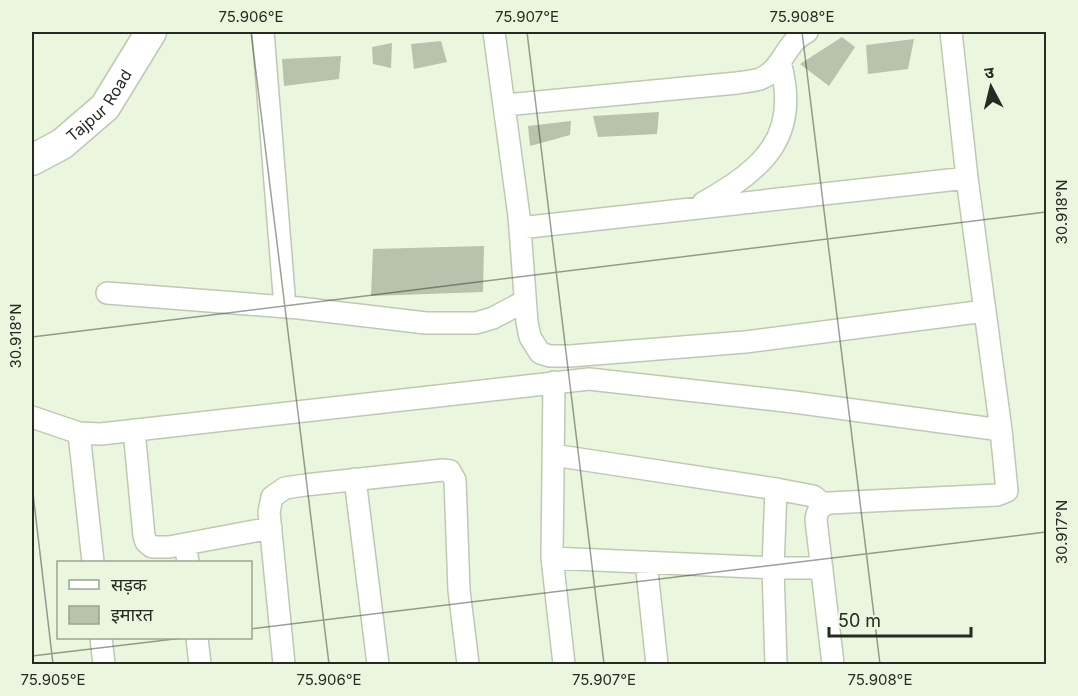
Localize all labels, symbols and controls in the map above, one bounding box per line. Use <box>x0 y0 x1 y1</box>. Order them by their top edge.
text: 75.906°E <box>218 7 284 26</box>
text: 75.907°E <box>495 7 559 26</box>
text: 75.908°E <box>770 7 834 26</box>
north arrow <box>961 57 1021 117</box>
text: उ <box>983 62 996 83</box>
street label: Tajpur Road <box>62 66 136 146</box>
text: 30.918°N <box>1052 179 1071 245</box>
text: 30.918°N <box>6 303 25 369</box>
text: 30.917°N <box>1052 500 1071 564</box>
legend <box>57 561 252 639</box>
text: सड़क <box>111 574 148 595</box>
scale bar <box>829 600 972 638</box>
text: इमारत <box>111 604 154 625</box>
text: 50 m <box>838 610 881 631</box>
text: 75.905°E <box>20 670 86 689</box>
text: 75.906°E <box>296 670 362 689</box>
text: 75.907°E <box>572 670 636 689</box>
text: 75.908°E <box>848 670 912 689</box>

